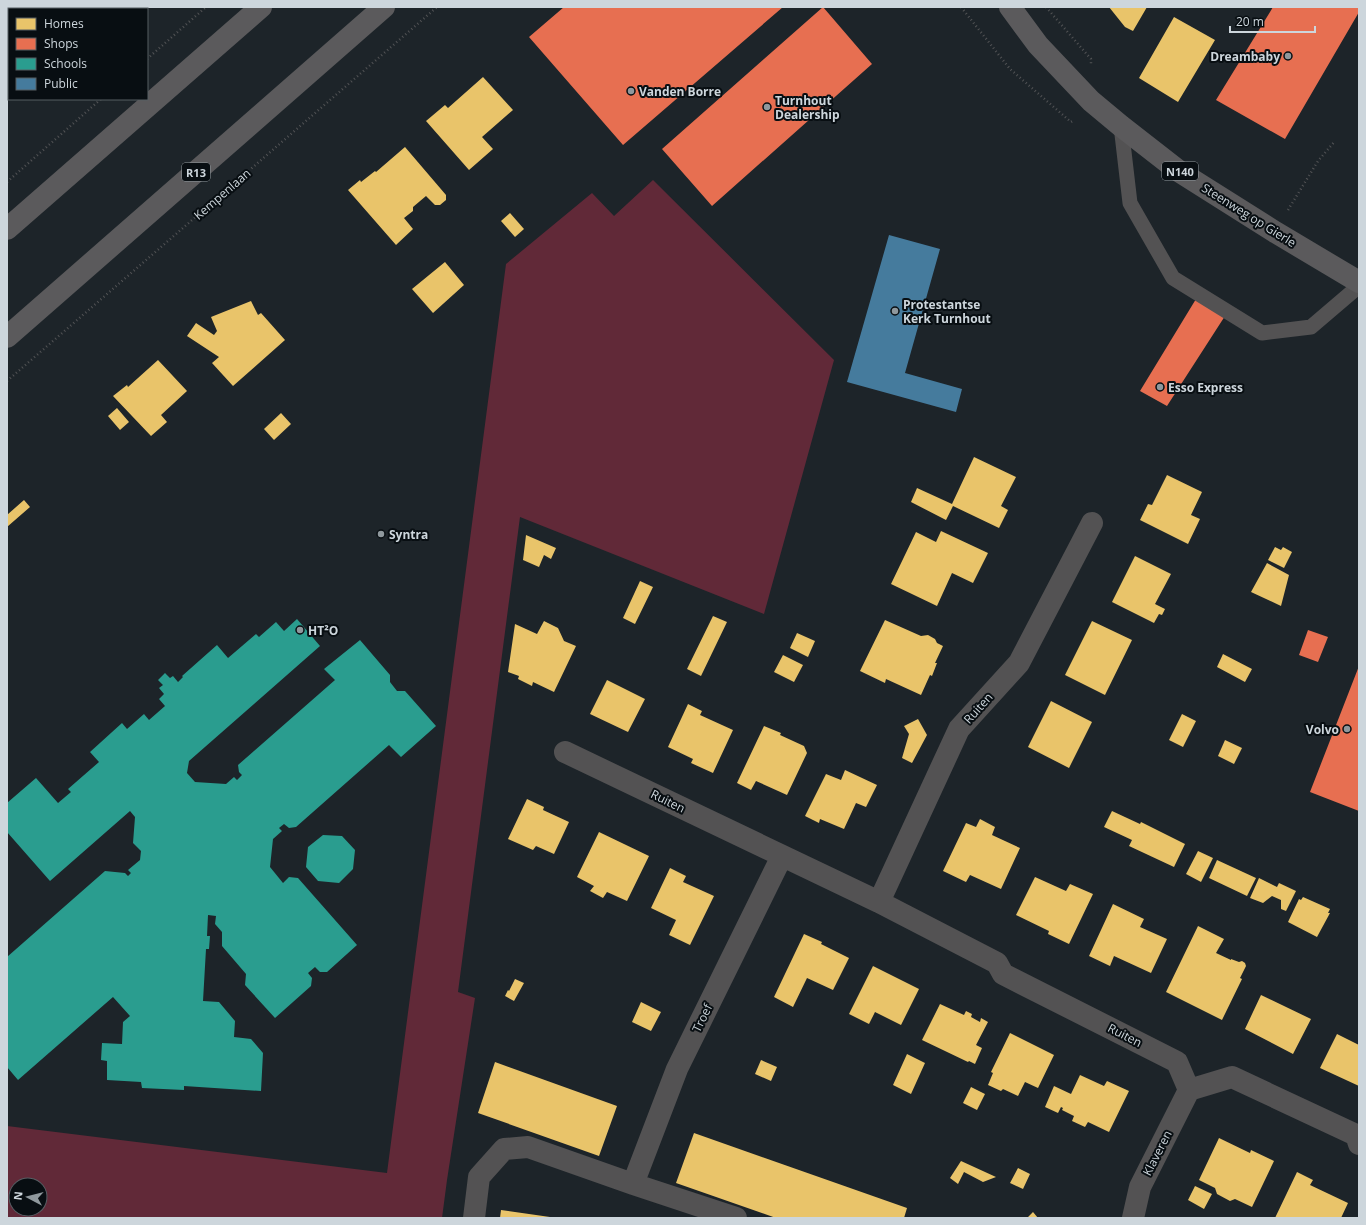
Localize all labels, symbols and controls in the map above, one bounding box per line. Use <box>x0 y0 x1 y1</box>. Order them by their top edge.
legend <box>8 8 148 100</box>
scale bar <box>1230 8 1315 34</box>
text: 20 m <box>1236 13 1264 30</box>
text: Homes <box>44 15 84 32</box>
text: Shops <box>44 35 79 52</box>
place label: Dreambaby <box>1210 48 1280 65</box>
marker: Dreambaby <box>1283 51 1293 61</box>
text: Schools <box>44 55 87 72</box>
text: Public <box>44 75 78 92</box>
place label: Vanden Borre <box>639 83 721 100</box>
marker: Vanden Borre <box>626 86 636 96</box>
place label: Turnhout Dealership <box>775 92 840 123</box>
marker: Turnhout Dealership <box>762 102 772 112</box>
road number: N140 <box>1162 162 1198 180</box>
road number: R13 <box>182 163 210 181</box>
street label: Kempenlaan <box>190 165 254 223</box>
street label: Steenweg op Gierle <box>1199 179 1300 251</box>
place label: Protestantse Kerk Turnhout <box>903 296 991 327</box>
marker: Protestantse Kerk Turnhout <box>890 306 900 316</box>
place label: Esso Express <box>1168 379 1243 396</box>
marker: Esso Express <box>1155 382 1165 392</box>
place label: Syntra <box>389 526 428 543</box>
marker: Syntra <box>376 529 386 539</box>
place label: HT²O <box>308 622 338 639</box>
marker: HT²O <box>295 625 305 635</box>
street label: Ruiten <box>960 689 996 727</box>
place label: Volvo <box>1306 721 1339 738</box>
marker: Volvo <box>1342 724 1352 734</box>
street label: Ruiten <box>648 785 688 817</box>
street label: Troef <box>688 1000 717 1035</box>
street label: Ruiten <box>1105 1019 1145 1051</box>
street label: Klaveren <box>1138 1127 1176 1179</box>
north arrow <box>8 1177 48 1217</box>
text: N <box>10 1190 26 1201</box>

